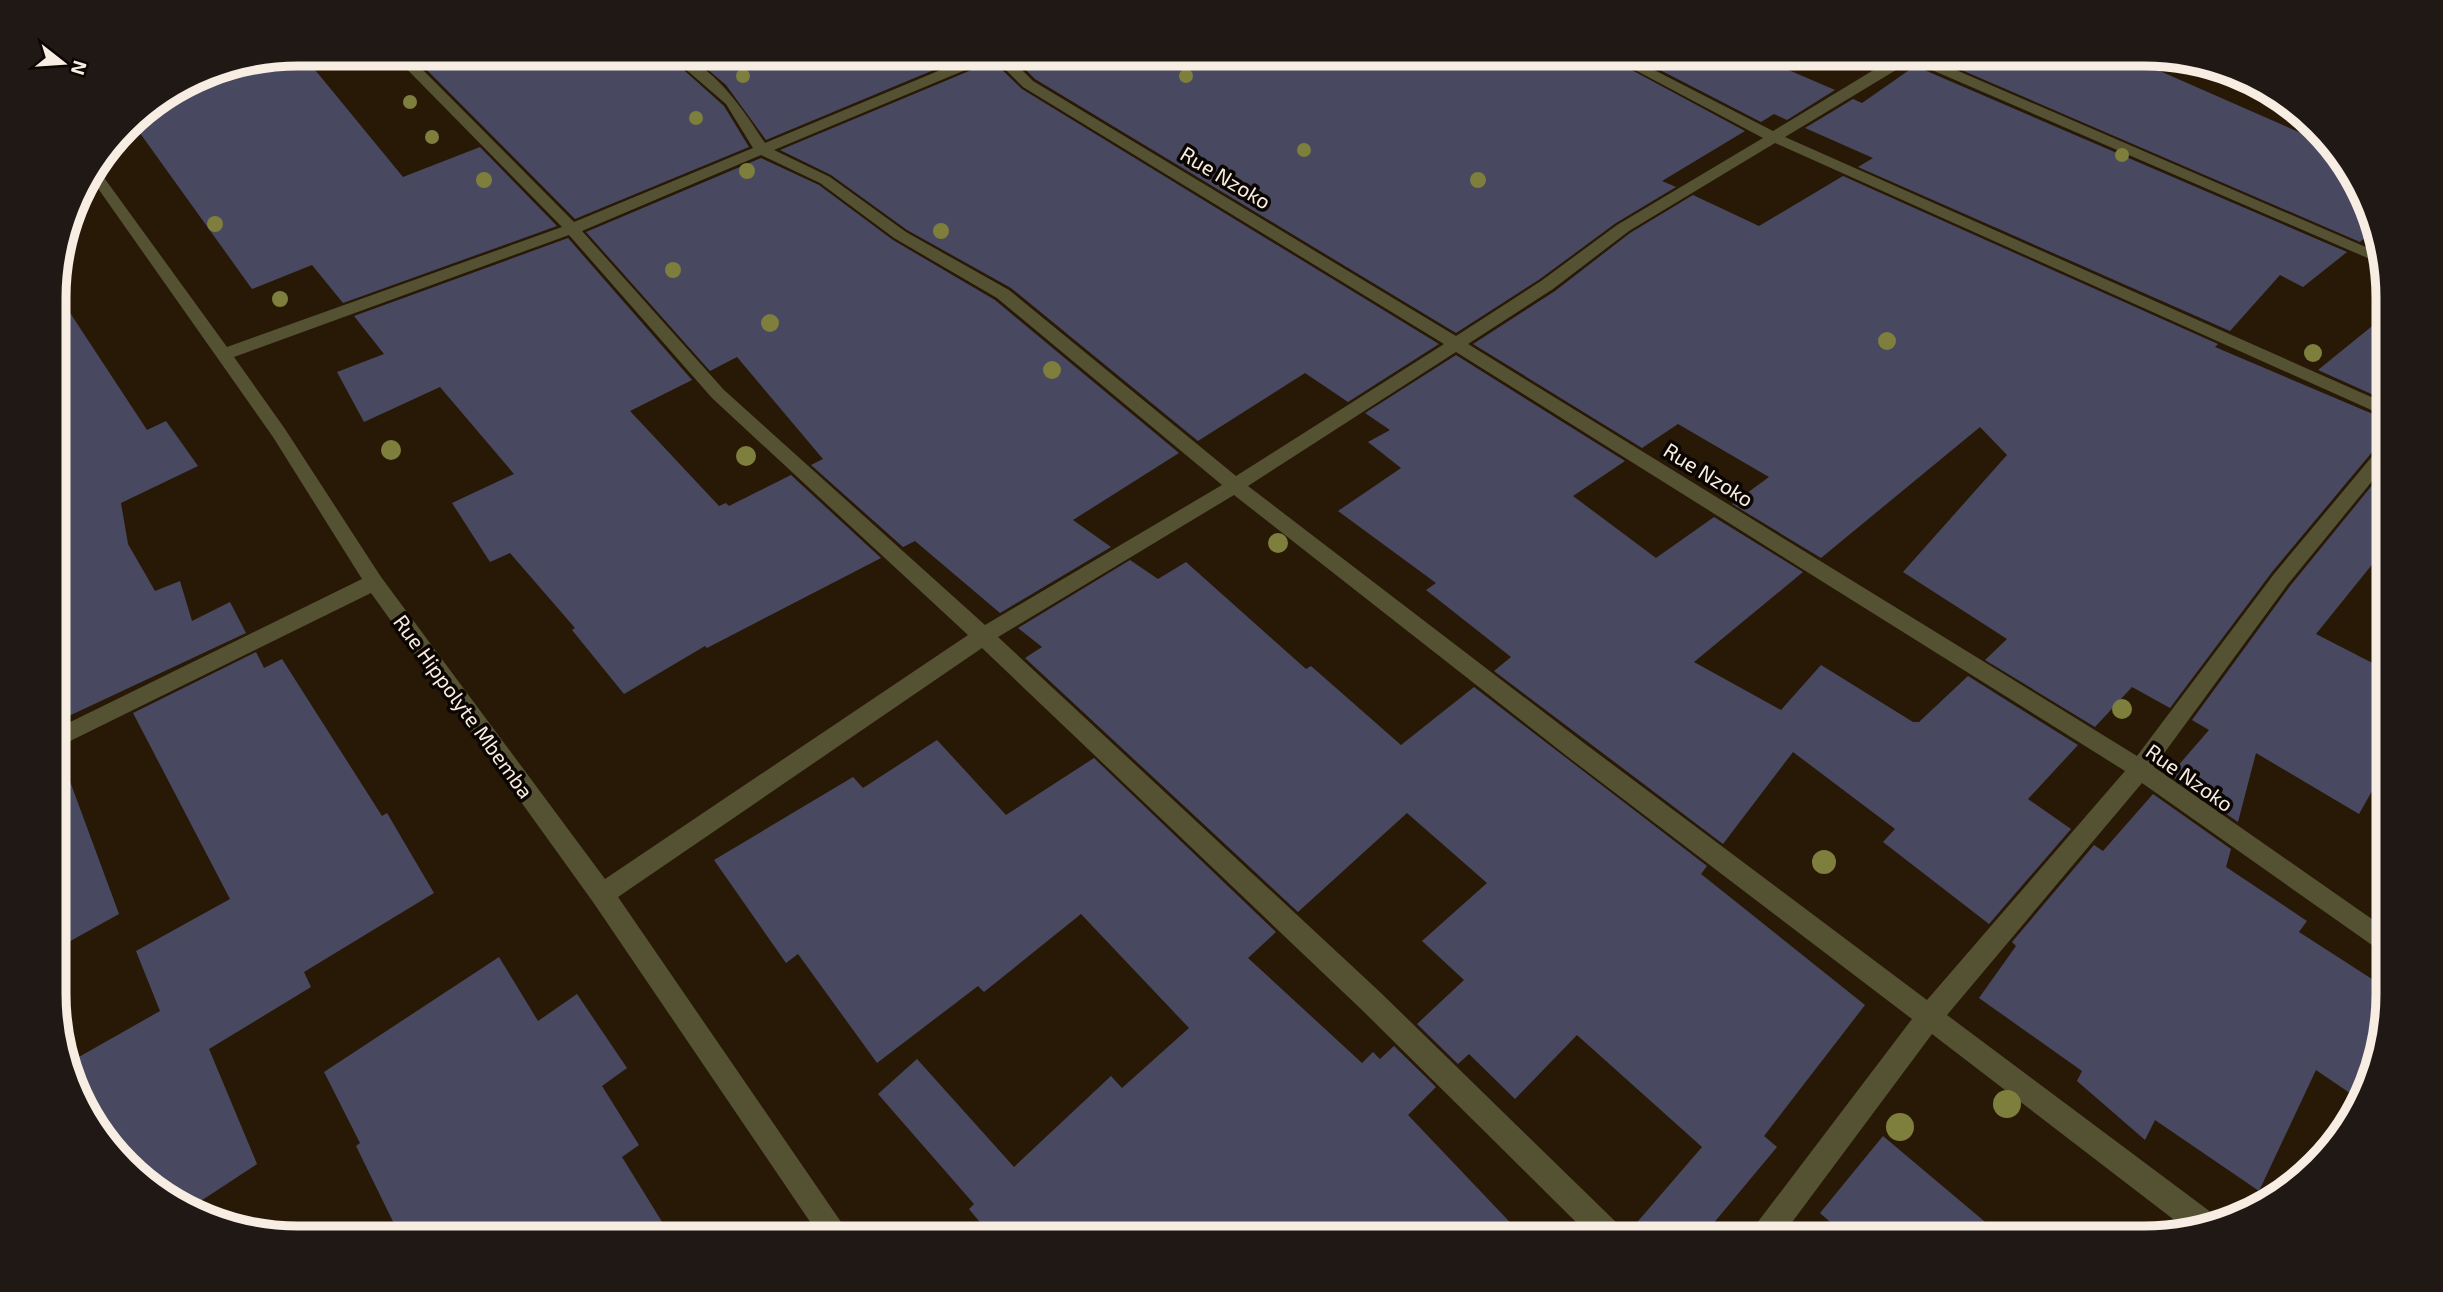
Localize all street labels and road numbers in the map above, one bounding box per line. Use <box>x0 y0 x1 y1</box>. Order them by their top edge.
street label: Rue Nzoko <box>1176 140 1276 214</box>
street label: Rue Nzoko <box>1660 437 1758 511</box>
street label: Rue Hippolyte Mbemba <box>389 609 539 803</box>
street label: Rue Nzoko <box>2142 738 2238 816</box>

